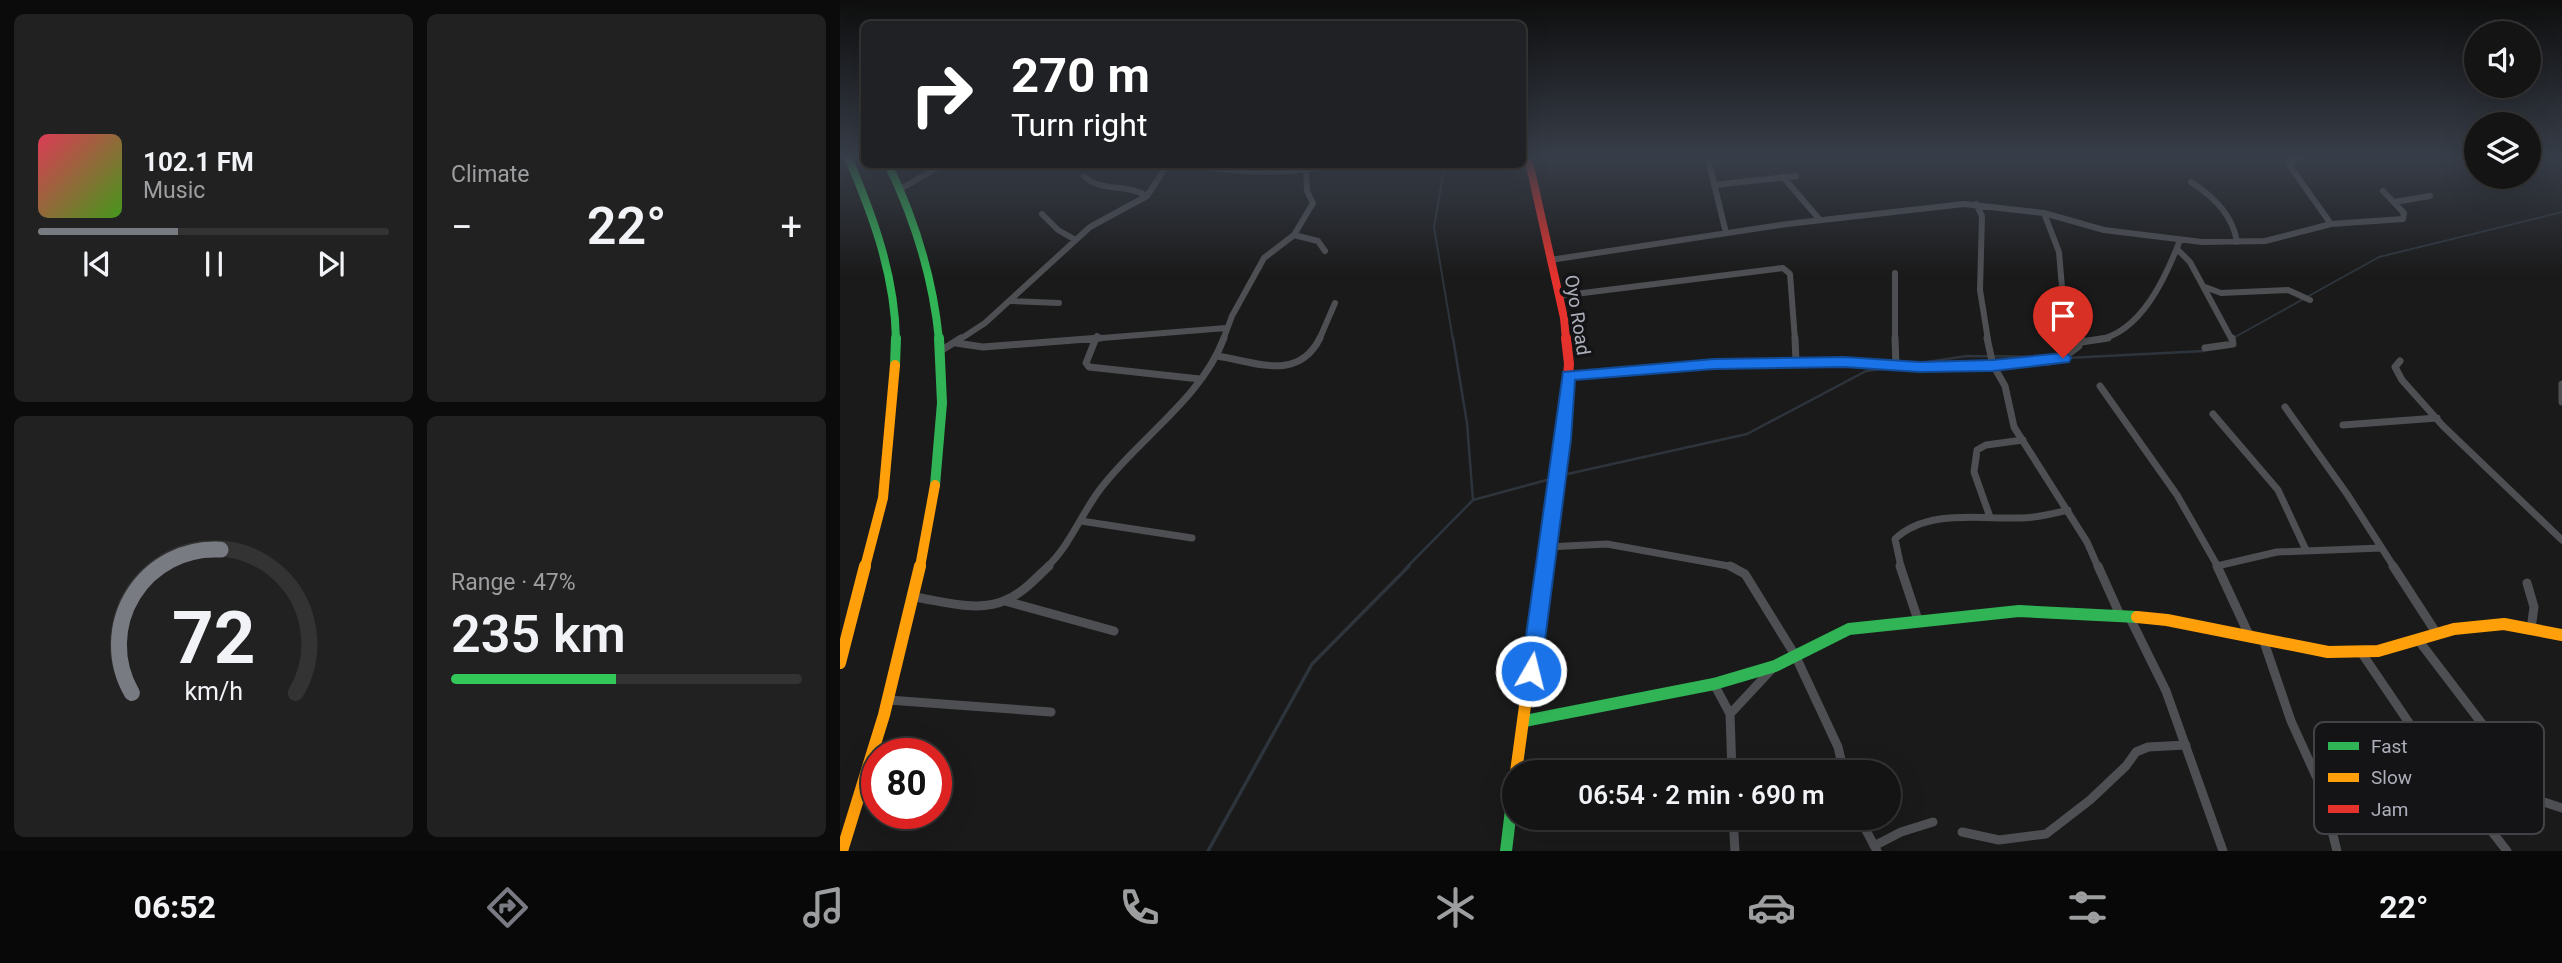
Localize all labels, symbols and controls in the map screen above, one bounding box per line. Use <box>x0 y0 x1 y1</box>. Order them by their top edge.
map controls <box>2464 21 2541 189</box>
button: sound <box>2464 21 2541 98</box>
text: 270 m <box>1011 47 1150 104</box>
icon: right <box>896 49 987 140</box>
text: Turn right <box>1011 106 1147 144</box>
button: layers <box>2464 112 2541 189</box>
text: 102.1 FM <box>143 147 254 177</box>
text: Climate <box>451 161 530 188</box>
text: Music <box>143 177 205 204</box>
text: 22° <box>587 196 666 257</box>
text: − <box>451 205 473 249</box>
text: + <box>780 205 802 249</box>
icon: previous <box>78 245 116 283</box>
icon: pause <box>195 245 233 283</box>
icon: next <box>312 245 350 283</box>
street label: Oyo Road <box>1560 273 1595 357</box>
pin <box>2033 286 2093 358</box>
icon: arrive <box>2044 297 2082 335</box>
text: Range · 47% <box>451 569 576 596</box>
text: 72 <box>172 595 255 681</box>
text: 235 km <box>451 604 626 665</box>
position arrow <box>1494 634 1568 708</box>
text: km/h <box>184 676 243 705</box>
legend <box>2314 722 2544 834</box>
text: Fast <box>2371 735 2408 758</box>
speed limit sign: 80 <box>861 738 952 829</box>
text: Slow <box>2371 766 2412 789</box>
text: 06:54 · 2 min · 690 m <box>1578 780 1825 810</box>
text: Jam <box>2371 798 2408 821</box>
icon: directions <box>483 883 532 932</box>
icon: music <box>799 883 848 932</box>
icon: phone <box>1115 883 1164 932</box>
icon: climate <box>1431 883 1480 932</box>
icon: car <box>1747 883 1796 932</box>
icon: filters <box>2063 883 2112 932</box>
text: 06:52 <box>134 888 216 926</box>
text: 22° <box>2379 888 2428 926</box>

